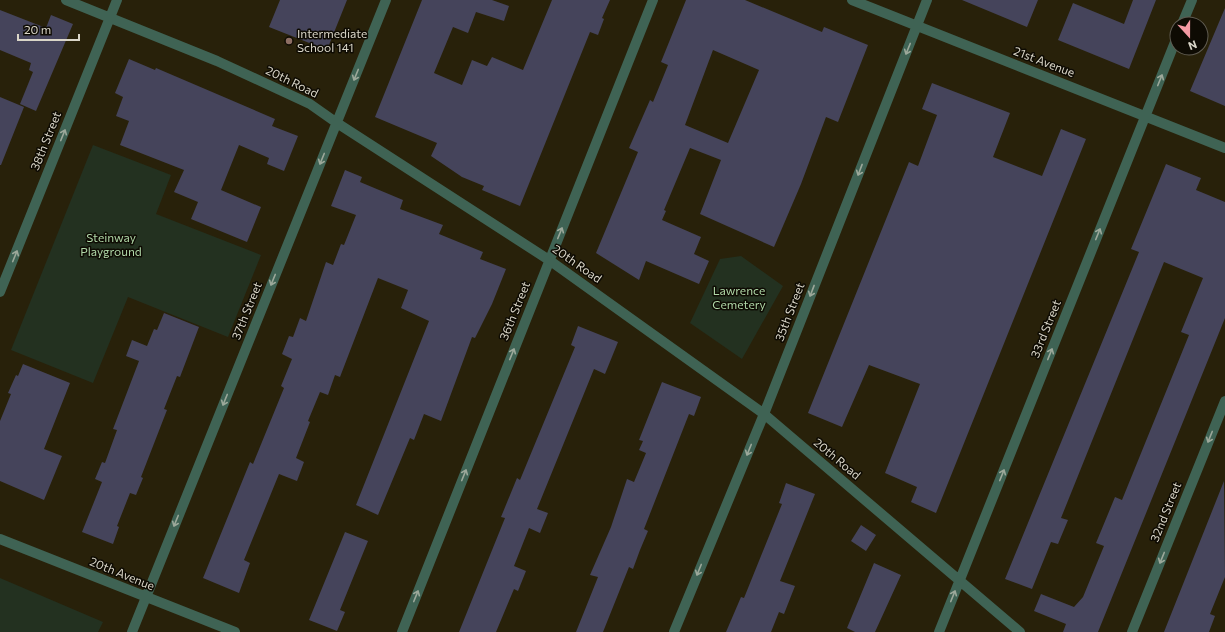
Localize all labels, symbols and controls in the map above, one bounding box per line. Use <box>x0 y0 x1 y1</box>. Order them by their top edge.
scale bar <box>18 16 79 42</box>
north arrow <box>1169 16 1209 56</box>
text: 20 m <box>24 22 51 36</box>
place label: Intermediate School 141 <box>297 26 367 54</box>
marker: Intermediate School 141 <box>284 36 294 46</box>
text: N <box>1187 38 1199 53</box>
one-way arrow <box>903 43 911 55</box>
street label: 21st Avenue <box>1012 43 1077 79</box>
street label: 20th Road <box>264 62 321 100</box>
one-way arrow <box>352 69 359 81</box>
one-way arrow <box>1156 74 1164 86</box>
street label: 38th Street <box>27 109 63 172</box>
one-way arrow <box>59 130 67 142</box>
one-way arrow <box>318 152 325 164</box>
one-way arrow <box>856 164 863 176</box>
one-way arrow <box>556 228 564 240</box>
one-way arrow <box>1095 228 1103 240</box>
park label: Steinway Playground <box>80 230 142 258</box>
street label: 20th Road <box>550 241 605 285</box>
one-way arrow <box>11 251 19 263</box>
one-way arrow <box>269 273 277 285</box>
street label: 36th Street <box>496 279 532 342</box>
street label: 37th Street <box>228 280 264 342</box>
street label: 35th Street <box>771 280 807 343</box>
park label: Lawrence Cemetery <box>712 283 766 311</box>
one-way arrow <box>808 285 816 297</box>
street label: 33rd Street <box>1027 297 1063 360</box>
one-way arrow <box>509 348 516 360</box>
one-way arrow <box>1047 349 1054 361</box>
one-way arrow <box>220 394 228 406</box>
one-way arrow <box>1206 430 1214 442</box>
street label: 20th Road <box>811 435 864 482</box>
one-way arrow <box>745 443 752 455</box>
one-way arrow <box>461 469 469 481</box>
one-way arrow <box>998 470 1006 482</box>
street label: 32nd Street <box>1147 480 1183 544</box>
one-way arrow <box>172 514 180 526</box>
one-way arrow <box>1157 551 1165 563</box>
street label: 20th Avenue <box>88 554 157 592</box>
one-way arrow <box>695 564 703 576</box>
one-way arrow <box>413 590 421 602</box>
one-way arrow <box>950 590 958 602</box>

